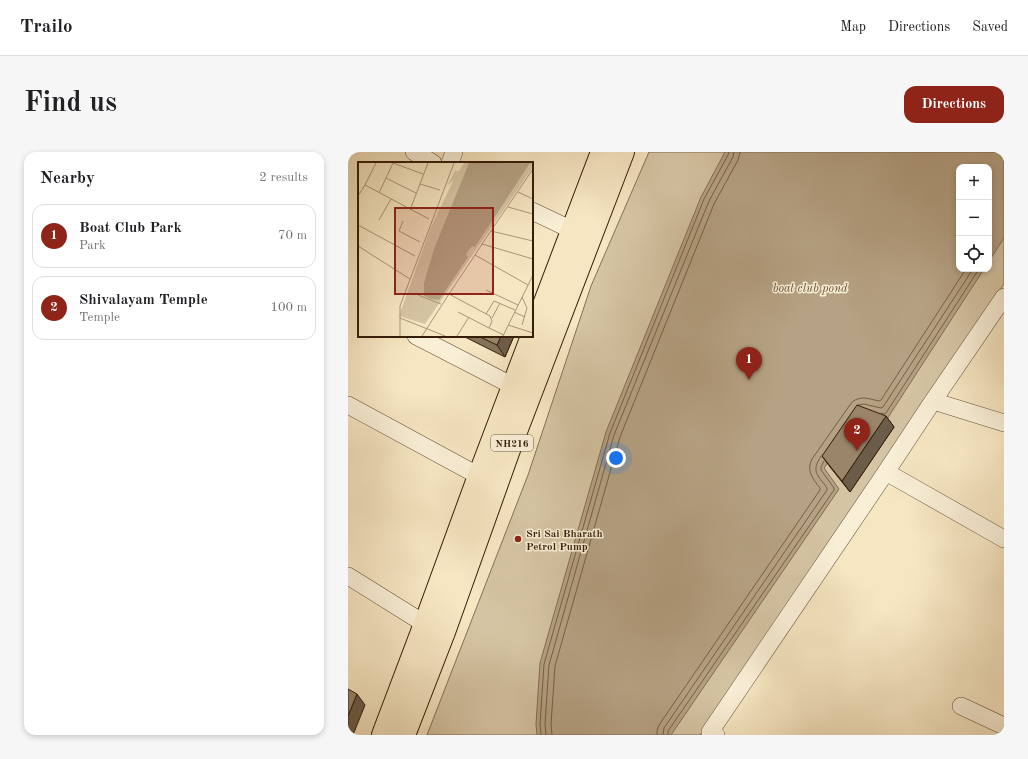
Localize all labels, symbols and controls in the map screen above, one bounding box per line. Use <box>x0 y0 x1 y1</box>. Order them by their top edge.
text: Trailo <box>20 18 73 37</box>
text: Map <box>840 20 866 34</box>
text: Directions <box>888 20 950 34</box>
text: Saved <box>972 20 1008 34</box>
button: Directions <box>904 86 1004 123</box>
text: Find us <box>24 90 117 118</box>
inset map <box>358 162 533 337</box>
map controls <box>956 164 992 272</box>
button: + <box>956 164 992 200</box>
text: Nearby <box>40 170 95 187</box>
text: 2 results <box>259 171 308 184</box>
button: − <box>956 200 992 236</box>
text: Boat Club Park <box>79 221 182 236</box>
text: 1 <box>50 229 58 242</box>
text: 70 m <box>278 229 307 242</box>
button: locate <box>956 236 992 272</box>
text: Park <box>79 239 106 252</box>
water label: boat club pond <box>773 283 848 295</box>
text: Shivalayam Temple <box>79 293 208 308</box>
text: 2 <box>50 301 58 314</box>
text: 100 m <box>270 301 307 314</box>
text: Temple <box>79 311 120 324</box>
pin: 1 <box>736 347 762 380</box>
pin: 2 <box>844 418 870 451</box>
road number: NH216 <box>491 435 533 451</box>
your location <box>606 448 626 468</box>
place label: Sri Sai Bharath Petrol Pump <box>526 529 603 553</box>
marker: Sri Sai Bharath Petrol Pump <box>513 534 523 544</box>

